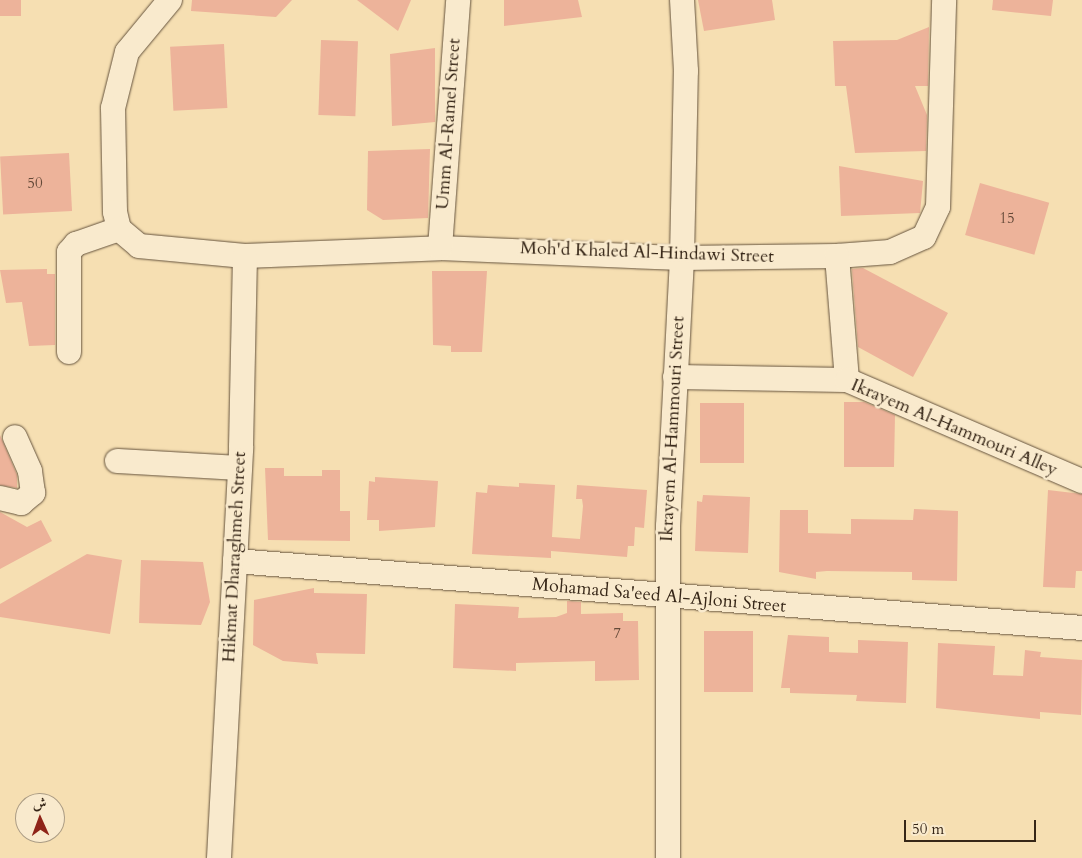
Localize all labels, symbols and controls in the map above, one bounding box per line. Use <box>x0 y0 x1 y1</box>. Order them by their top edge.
street label: Umm Al-Ramel Street <box>432 38 466 210</box>
house number: 50 <box>27 175 43 193</box>
house number: 15 <box>999 210 1015 228</box>
street label: Moh'd Khaled Al-Hindawi Street <box>520 238 774 268</box>
street label: Ikrayem Al-Hammouri Street <box>656 316 690 542</box>
street label: Ikrayem Al-Hammouri Alley <box>847 375 1061 481</box>
street label: Hikmat Dharaghmeh Street <box>219 451 251 663</box>
street label: Mohamad Sa'eed Al-Ajloni Street <box>531 574 787 618</box>
house number: 7 <box>613 625 621 643</box>
north arrow <box>15 793 65 843</box>
text: ش <box>32 794 47 813</box>
scale bar <box>907 810 1040 842</box>
text: 50 m <box>912 819 944 839</box>

